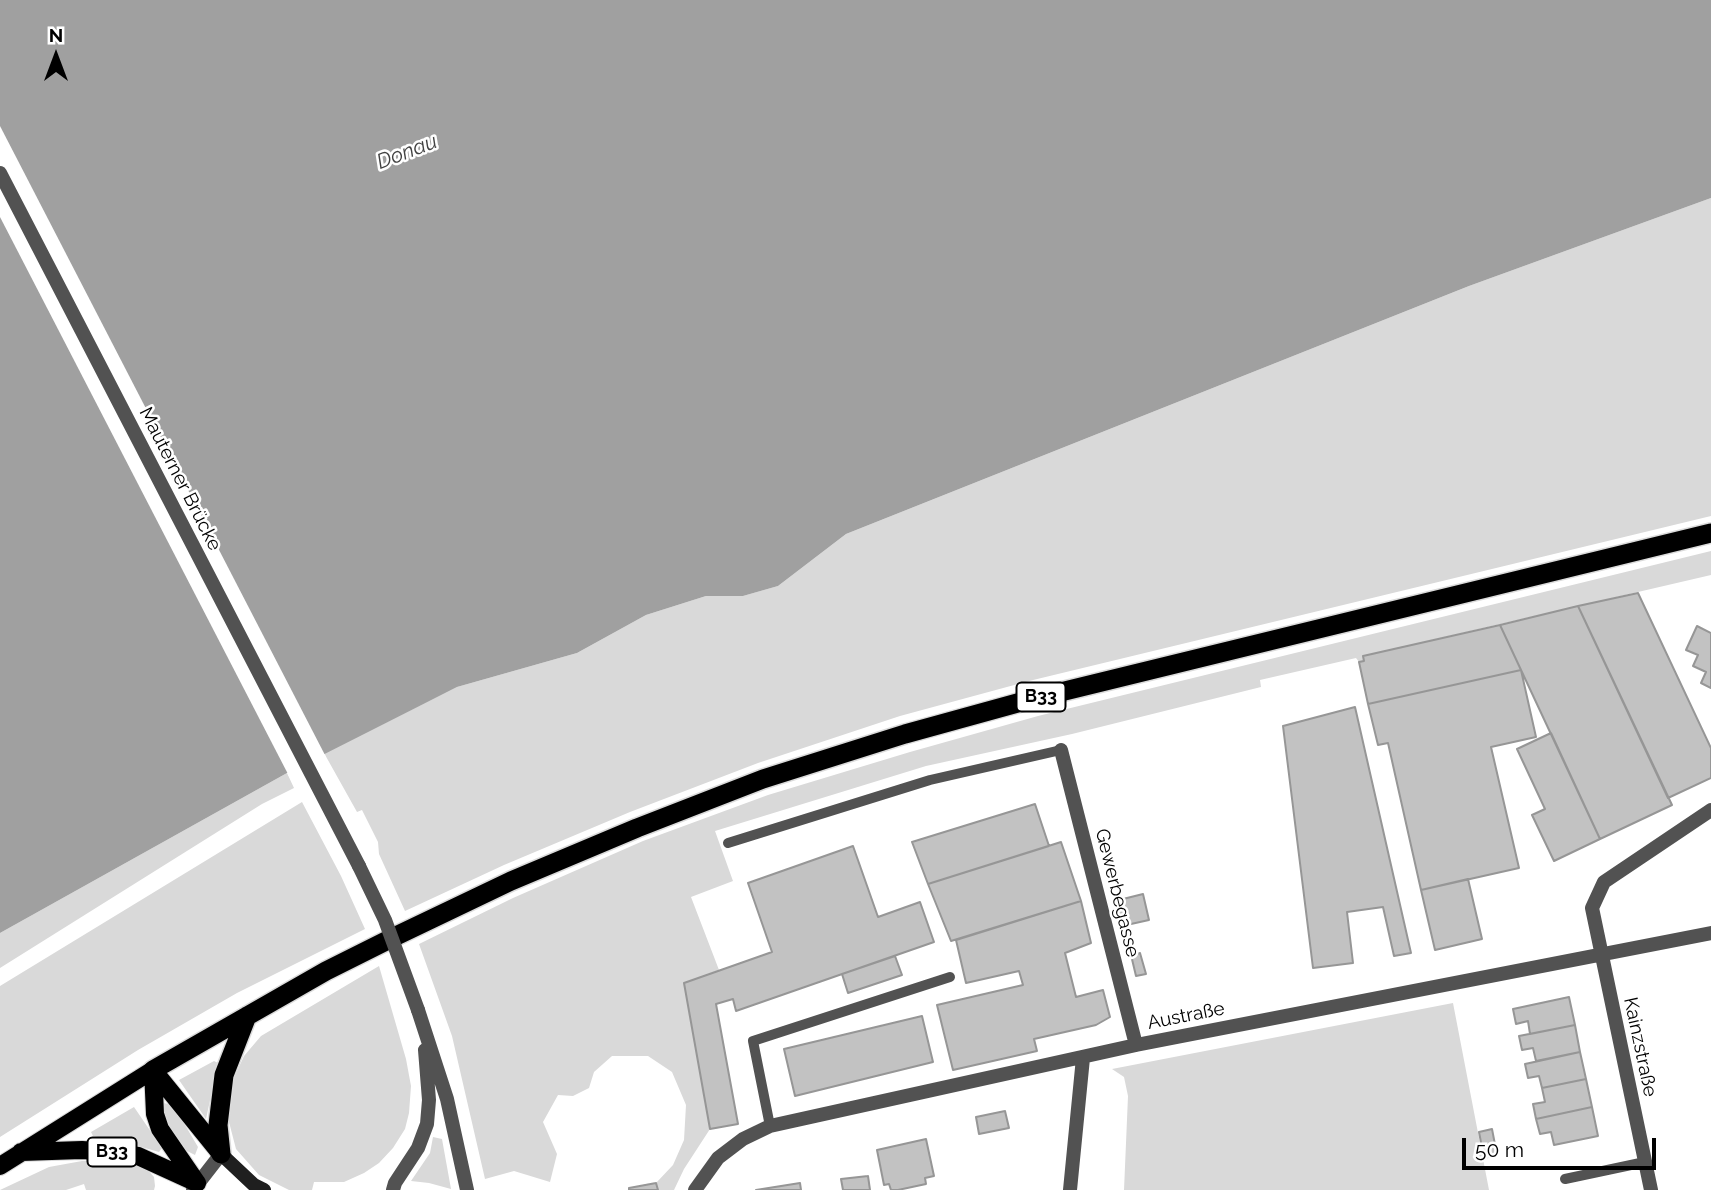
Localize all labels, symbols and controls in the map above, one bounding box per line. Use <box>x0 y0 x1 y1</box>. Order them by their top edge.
north arrow <box>21 21 91 91</box>
text: N <box>49 24 63 46</box>
water label: Donau <box>373 129 441 175</box>
street label: Mauterner Brücke <box>134 404 226 554</box>
road number: B33 <box>1016 682 1066 712</box>
street label: Gewerbegasse <box>1090 826 1144 960</box>
street label: Kainzstraße <box>1618 995 1662 1099</box>
street label: Austraße <box>1146 997 1226 1035</box>
scale bar <box>1466 1124 1660 1168</box>
text: 50 m <box>1475 1137 1524 1162</box>
road number: B33 <box>88 1138 136 1167</box>

